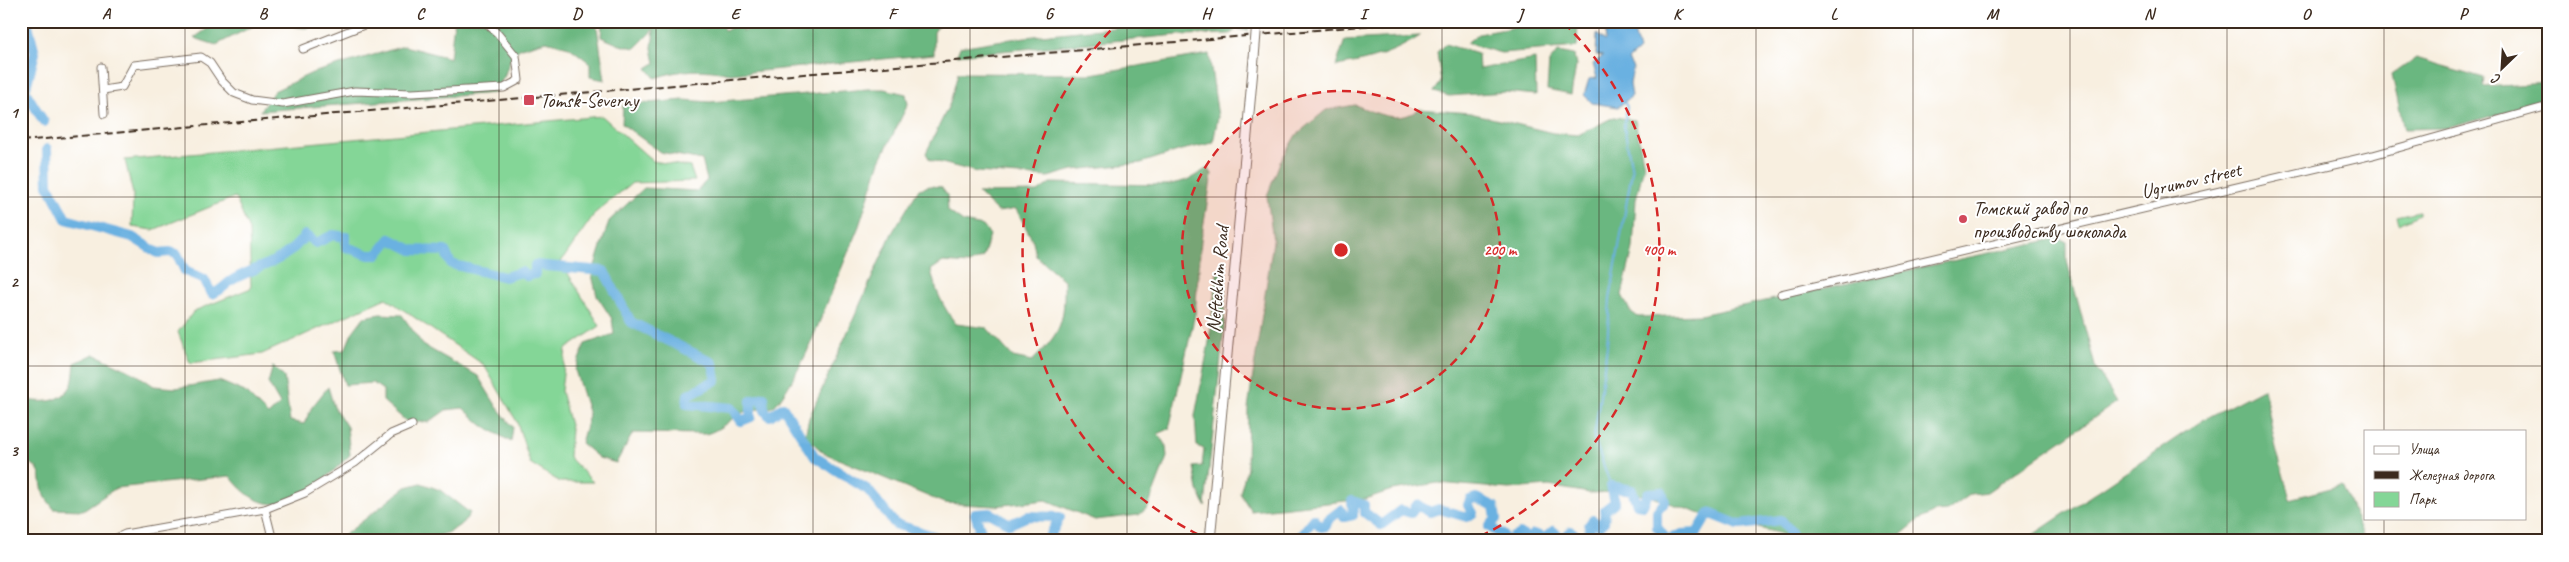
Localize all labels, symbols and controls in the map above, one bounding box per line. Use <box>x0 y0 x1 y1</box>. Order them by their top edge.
text: A <box>102 4 112 24</box>
text: B <box>259 4 269 24</box>
text: C <box>416 4 426 24</box>
text: D <box>572 4 583 24</box>
text: E <box>731 4 742 24</box>
text: F <box>888 4 899 24</box>
text: G <box>1045 4 1055 24</box>
text: H <box>1201 4 1213 24</box>
text: I <box>1360 4 1370 24</box>
text: J <box>1516 4 1525 24</box>
text: K <box>1673 4 1685 24</box>
text: L <box>1831 4 1839 24</box>
text: M <box>1986 4 2000 24</box>
text: N <box>2144 4 2157 24</box>
text: O <box>2302 4 2312 24</box>
text: P <box>2459 4 2469 24</box>
north arrow <box>2476 42 2526 92</box>
text: С <box>2488 69 2503 88</box>
place label: Tomsk-Severny <box>540 88 640 113</box>
marker: Tomsk-Severny <box>522 93 536 107</box>
text: 1 <box>10 103 19 123</box>
street label: Ugrumov street <box>2139 156 2246 204</box>
place label: Томский завод по производству шоколада <box>1973 196 2127 244</box>
marker: Томский завод по производству шоколада <box>1957 213 1969 225</box>
street label: Neftekhim Road <box>1200 222 1235 333</box>
centre of rings <box>1332 241 1350 259</box>
text: 200 m <box>1484 241 1518 260</box>
text: 400 m <box>1643 241 1677 260</box>
text: 2 <box>10 272 19 292</box>
legend <box>2364 430 2526 520</box>
text: Улица <box>2409 440 2440 459</box>
text: 3 <box>10 441 19 461</box>
text: Железная дорога <box>2409 466 2496 485</box>
text: Парк <box>2409 490 2437 509</box>

